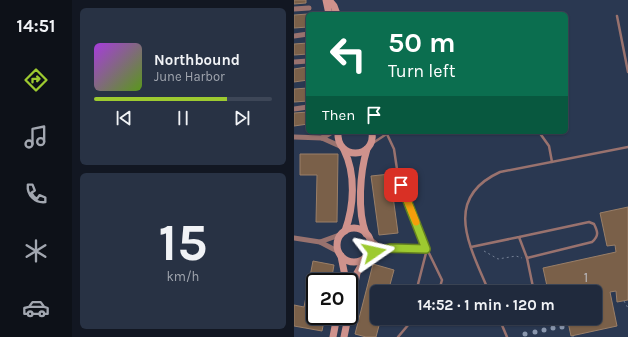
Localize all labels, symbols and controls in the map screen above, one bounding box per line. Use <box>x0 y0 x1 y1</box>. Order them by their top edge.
text: 14:51 <box>17 15 55 37</box>
text: 50 m <box>388 26 456 59</box>
icon: left <box>322 28 374 80</box>
text: Northbound <box>154 51 240 69</box>
text: Turn left <box>388 60 456 82</box>
icon: directions <box>22 66 50 94</box>
text: June Harbor <box>154 69 225 84</box>
icon: arrive <box>363 104 385 126</box>
text: Then <box>322 106 355 124</box>
icon: previous <box>113 107 135 129</box>
icon: pause <box>172 107 194 129</box>
icon: next <box>231 107 253 129</box>
icon: music <box>22 123 50 151</box>
pin <box>384 168 418 202</box>
icon: arrive <box>390 174 412 196</box>
icon: phone <box>22 180 50 208</box>
text: 15 <box>159 212 207 273</box>
position arrow <box>353 231 395 273</box>
icon: climate <box>22 237 50 265</box>
text: km/h <box>167 269 199 284</box>
house number: 1 <box>584 270 588 285</box>
speed limit sign: 20 <box>306 273 358 325</box>
icon: car <box>22 294 50 322</box>
text: 14:52 · 1 min · 120 m <box>417 296 555 314</box>

